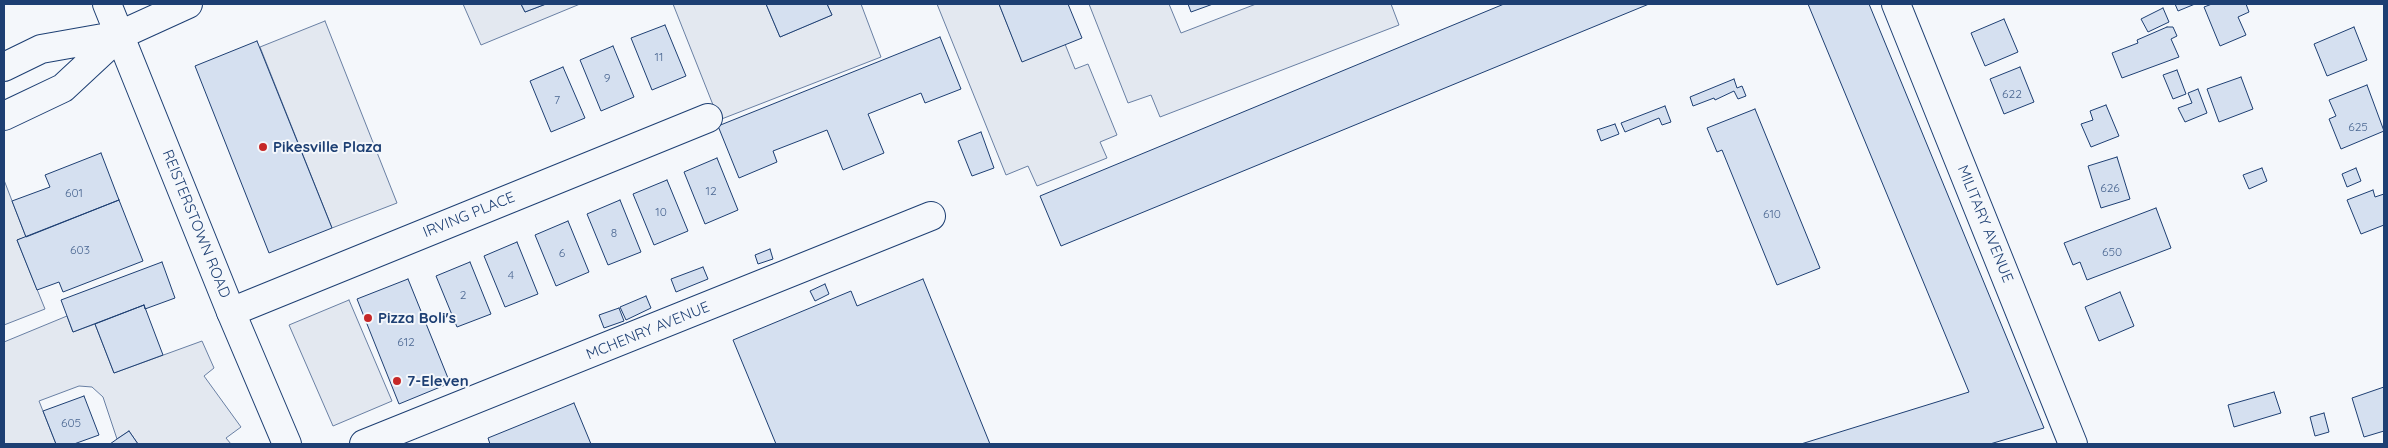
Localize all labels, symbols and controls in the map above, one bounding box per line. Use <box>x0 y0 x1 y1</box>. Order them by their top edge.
house number: 11 <box>655 50 663 64</box>
house number: 9 <box>604 71 610 85</box>
house number: 622 <box>2002 87 2022 101</box>
house number: 7 <box>554 93 560 107</box>
house number: 625 <box>2348 120 2368 134</box>
place label: Pikesville Plaza <box>273 138 382 156</box>
marker: Pikesville Plaza <box>257 141 269 153</box>
street label: REISTERSTOWN ROAD <box>158 147 234 301</box>
street label: MILITARY AVENUE <box>1953 163 2017 285</box>
house number: 626 <box>2100 181 2120 195</box>
house number: 12 <box>705 184 717 198</box>
house number: 601 <box>65 186 83 200</box>
street label: IRVING PLACE <box>420 188 518 242</box>
house number: 10 <box>655 205 667 219</box>
house number: 610 <box>1763 207 1781 221</box>
house number: 8 <box>611 226 617 240</box>
house number: 603 <box>70 243 90 257</box>
house number: 650 <box>2102 245 2122 259</box>
house number: 6 <box>559 246 565 260</box>
house number: 4 <box>508 268 514 282</box>
house number: 2 <box>460 288 466 302</box>
street label: MCHENRY AVENUE <box>584 298 712 364</box>
place label: Pizza Boli's <box>378 309 456 327</box>
marker: Pizza Boli's <box>362 312 374 324</box>
house number: 612 <box>397 335 415 349</box>
place label: 7-Eleven <box>407 372 469 390</box>
marker: 7-Eleven <box>391 375 403 387</box>
house number: 605 <box>61 416 81 430</box>

